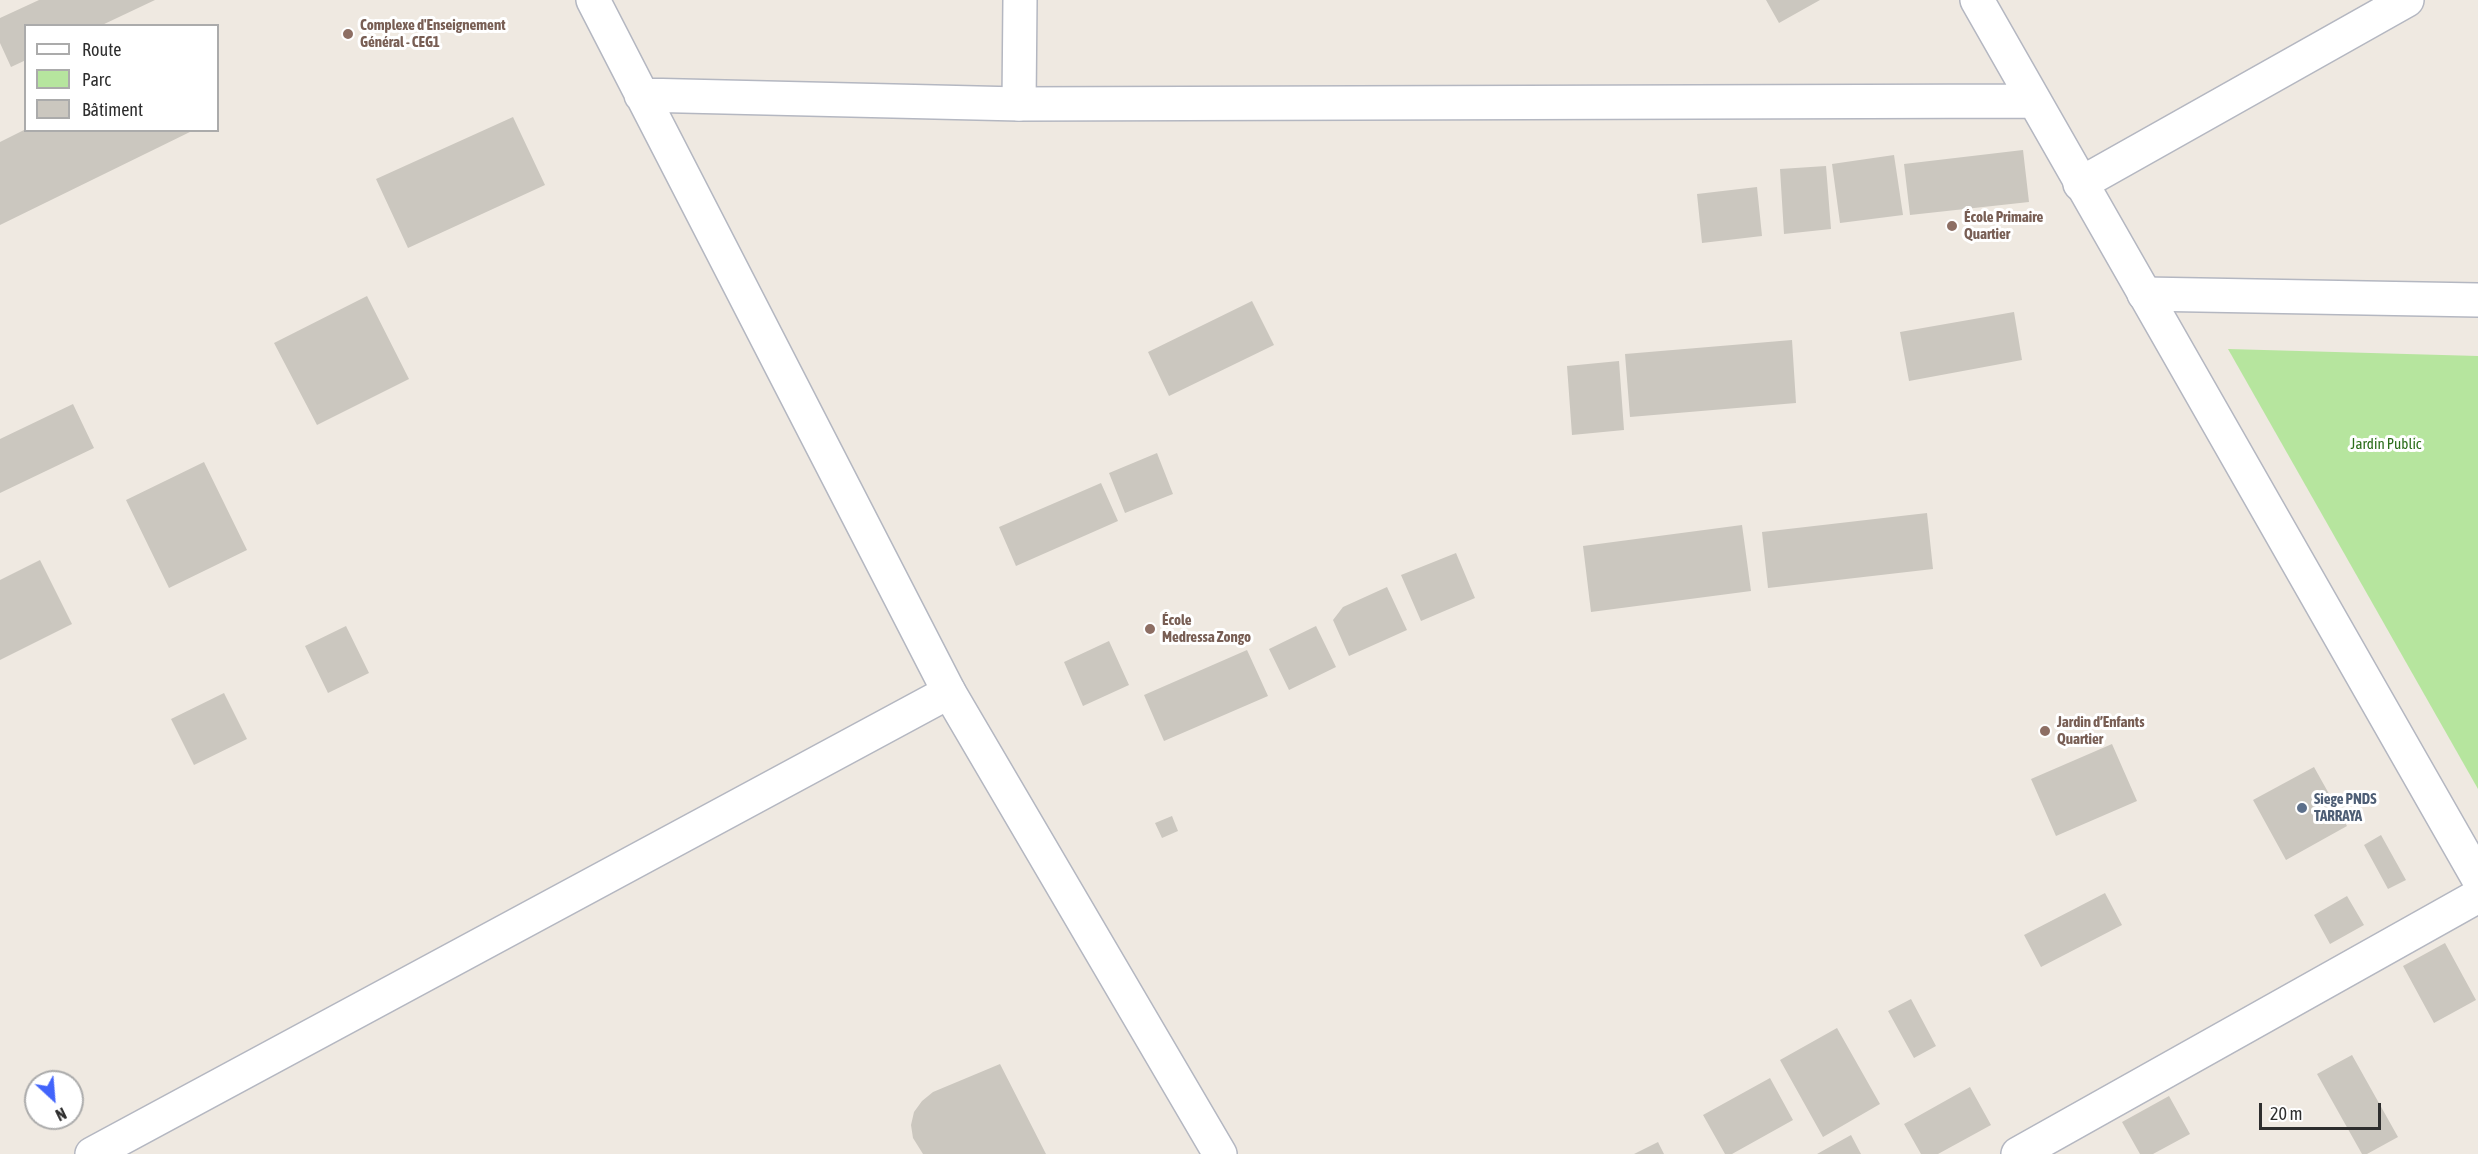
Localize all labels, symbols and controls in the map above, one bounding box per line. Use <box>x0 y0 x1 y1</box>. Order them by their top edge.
place label: Complexe d'Enseignement Général - CEG1 <box>360 16 505 51</box>
legend <box>24 24 219 132</box>
marker: Complexe d'Enseignement Général - CEG1 <box>341 27 355 41</box>
text: Route <box>82 39 121 60</box>
text: Parc <box>82 69 111 90</box>
text: Bâtiment <box>82 99 143 120</box>
place label: École Primaire Quartier <box>1964 208 2043 243</box>
marker: École Primaire Quartier <box>1945 219 1959 233</box>
park label: Jardin Public <box>2351 435 2421 453</box>
place label: École Medressa Zongo <box>1162 611 1251 646</box>
marker: École Medressa Zongo <box>1143 622 1157 636</box>
place label: Jardin d’Enfants Quartier <box>2057 713 2144 748</box>
marker: Jardin d’Enfants Quartier <box>2038 724 2052 738</box>
place label: Siege PNDS TARRAYA <box>2314 790 2376 825</box>
marker: Siege PNDS TARRAYA <box>2295 801 2309 815</box>
north arrow <box>24 1070 84 1130</box>
scale bar <box>2262 1091 2384 1129</box>
text: 20 m <box>2270 1103 2302 1124</box>
text: N <box>53 1104 69 1125</box>

